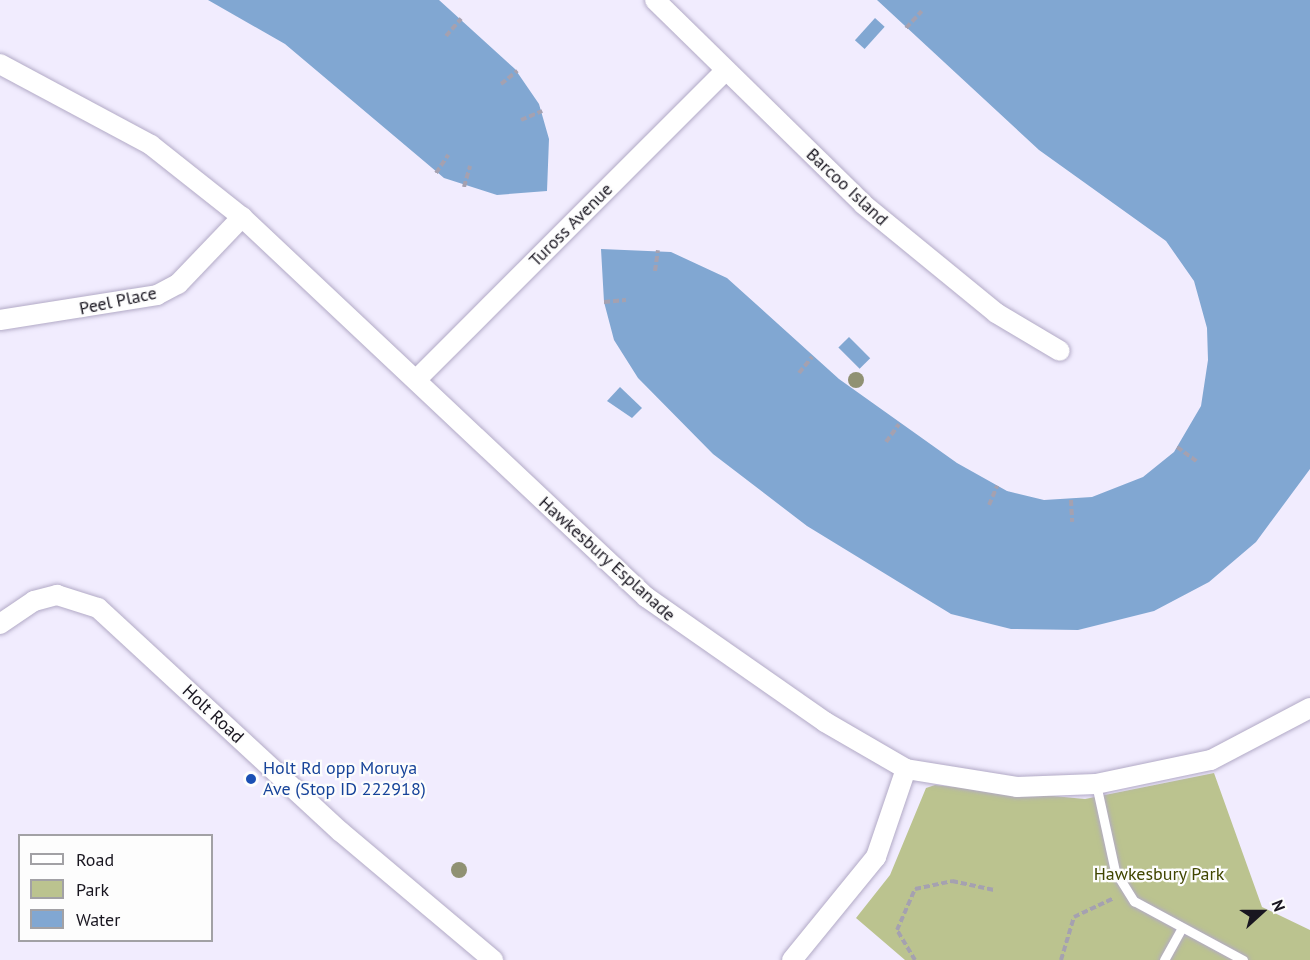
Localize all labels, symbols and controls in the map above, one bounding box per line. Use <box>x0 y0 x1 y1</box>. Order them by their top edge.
street label: Barcoo Island <box>802 144 892 230</box>
street label: Tuross Avenue <box>525 179 617 271</box>
street label: Peel Place <box>77 282 159 320</box>
street label: Hawkesbury Esplanade <box>534 492 680 626</box>
street label: Holt Road <box>178 680 248 748</box>
place label: Holt Rd opp Moruya Ave (Stop ID 222918) <box>263 758 426 800</box>
marker: Holt Rd opp Moruya Ave (Stop ID 222918) <box>244 772 258 786</box>
legend <box>18 834 213 942</box>
text: Road <box>76 848 114 871</box>
park label: Hawkesbury Park <box>1093 863 1225 885</box>
text: Park <box>76 878 109 901</box>
north arrow <box>1232 882 1292 942</box>
text: N <box>1268 897 1290 914</box>
text: Water <box>76 908 120 931</box>

